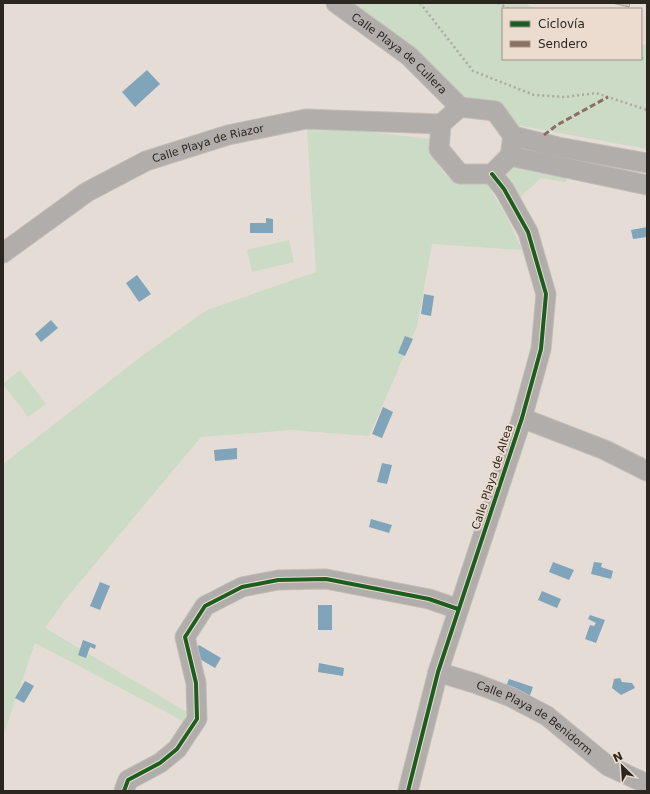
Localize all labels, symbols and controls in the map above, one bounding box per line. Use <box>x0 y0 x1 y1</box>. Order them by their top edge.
legend <box>502 8 642 60</box>
street label: Calle Playa de Cullera <box>349 10 449 97</box>
text: Ciclovía <box>538 17 585 31</box>
text: Sendero <box>538 37 588 51</box>
street label: Calle Playa de Riazor <box>150 122 266 166</box>
street label: Calle Playa de Altea <box>469 423 516 531</box>
street label: Calle Playa de Benidorm <box>474 678 595 758</box>
north arrow <box>602 746 642 786</box>
text: N <box>611 750 625 765</box>

